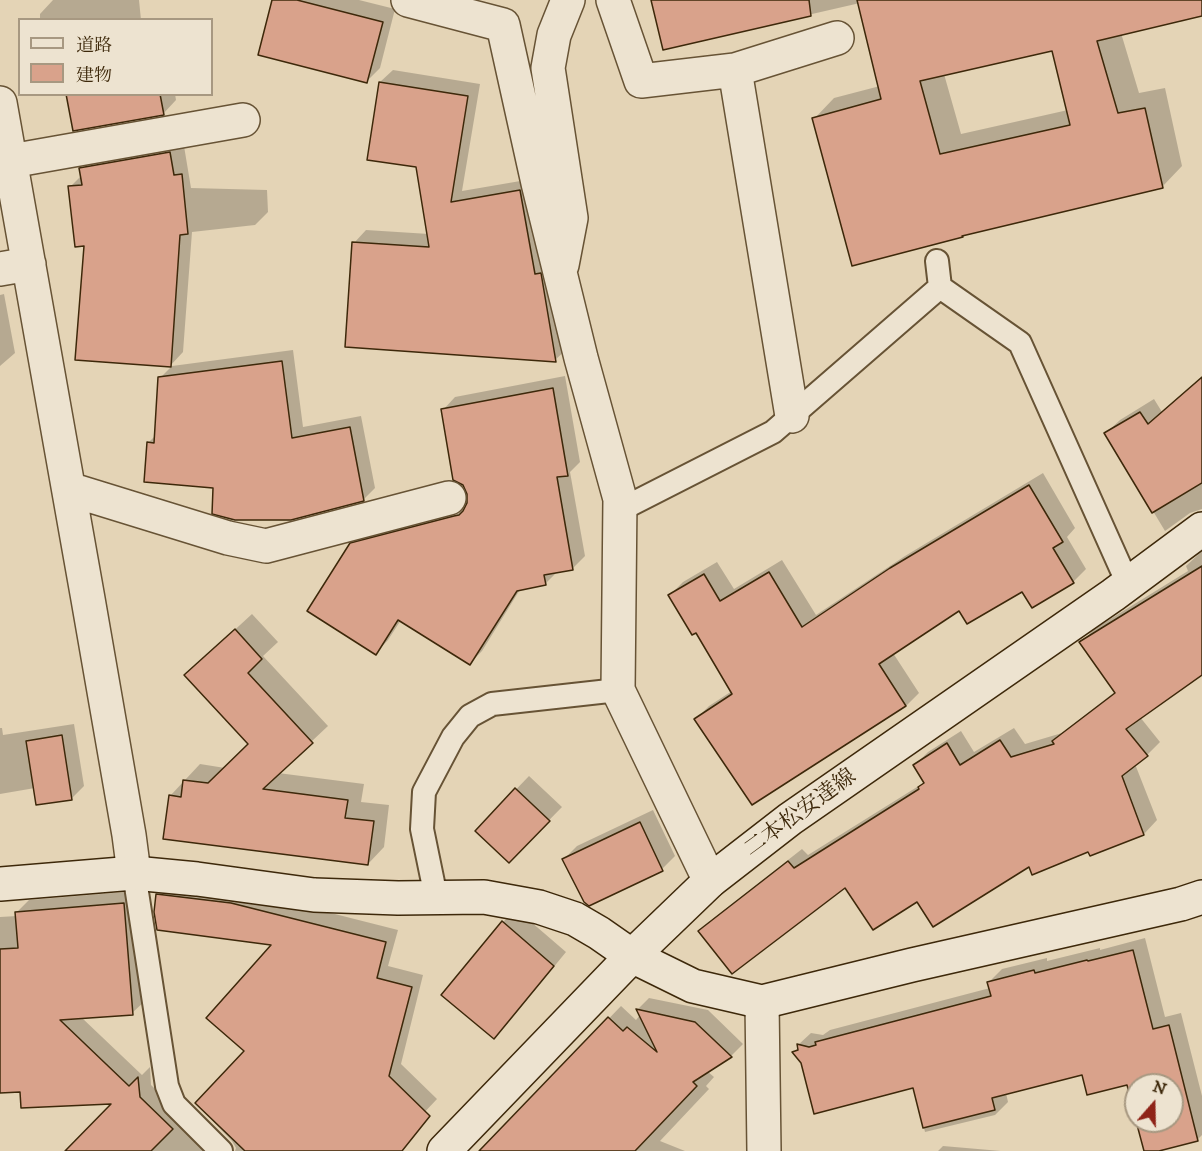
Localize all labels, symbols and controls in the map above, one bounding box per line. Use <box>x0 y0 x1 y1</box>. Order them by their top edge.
legend <box>18 18 213 96</box>
text: 道路 <box>76 35 112 57</box>
text: 建物 <box>76 65 112 87</box>
street label: 二本松安達線 <box>740 765 862 863</box>
north arrow <box>1124 1073 1184 1133</box>
text: N <box>1150 1076 1169 1100</box>

